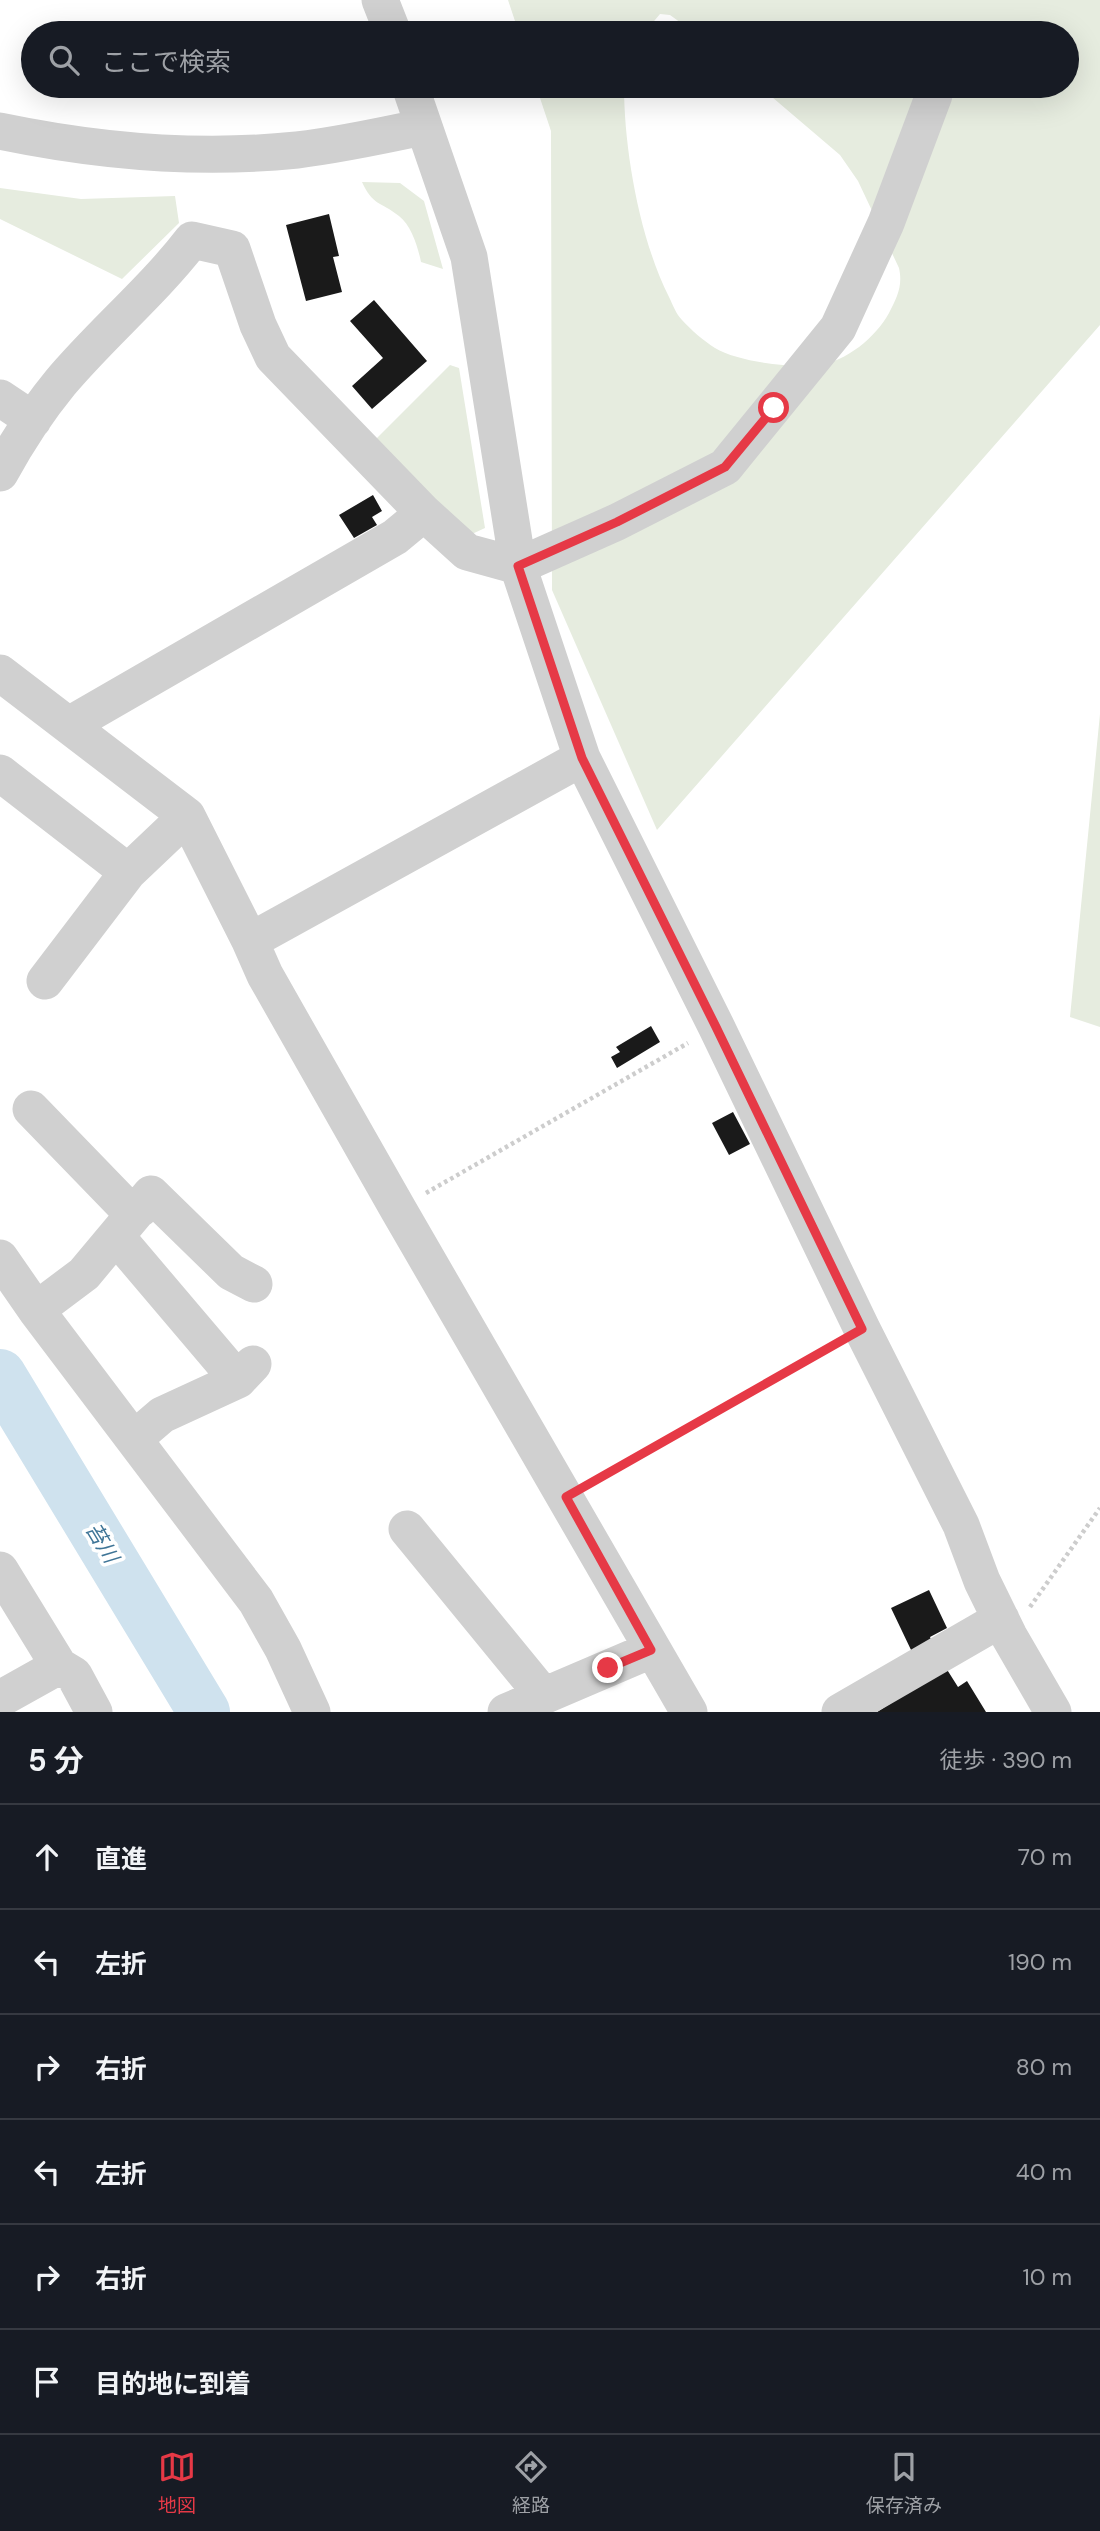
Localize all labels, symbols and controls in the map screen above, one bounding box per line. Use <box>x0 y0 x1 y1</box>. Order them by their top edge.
search box <box>21 21 1079 98</box>
icon: search <box>45 41 83 79</box>
text: ここで検索 <box>101 45 231 79</box>
route start <box>758 392 789 423</box>
water label: 苔川 <box>79 1518 126 1570</box>
route end <box>592 1652 623 1683</box>
text: 5 分 <box>28 1741 84 1780</box>
text: 徒歩 · 390 m <box>939 1745 1072 1775</box>
icon: ahead <box>28 1838 66 1876</box>
text: 直進 <box>95 1842 147 1876</box>
text: 70 m <box>1018 1842 1072 1872</box>
icon: left <box>28 1943 66 1981</box>
text: 左折 <box>95 1947 147 1981</box>
text: 190 m <box>1008 1947 1072 1977</box>
icon: right <box>28 2048 66 2086</box>
text: 右折 <box>95 2052 147 2086</box>
text: 80 m <box>1016 2052 1072 2082</box>
icon: left <box>28 2153 66 2191</box>
text: 左折 <box>95 2157 147 2191</box>
text: 40 m <box>1016 2157 1072 2187</box>
icon: right <box>28 2258 66 2296</box>
text: 右折 <box>95 2262 147 2296</box>
text: 10 m <box>1022 2262 1072 2292</box>
icon: arrive <box>28 2363 66 2401</box>
text: 目的地に到着 <box>95 2367 251 2401</box>
tab: 地図 <box>158 2448 196 2518</box>
tab: 経路 <box>512 2448 550 2518</box>
tab: 保存済み <box>866 2448 942 2518</box>

